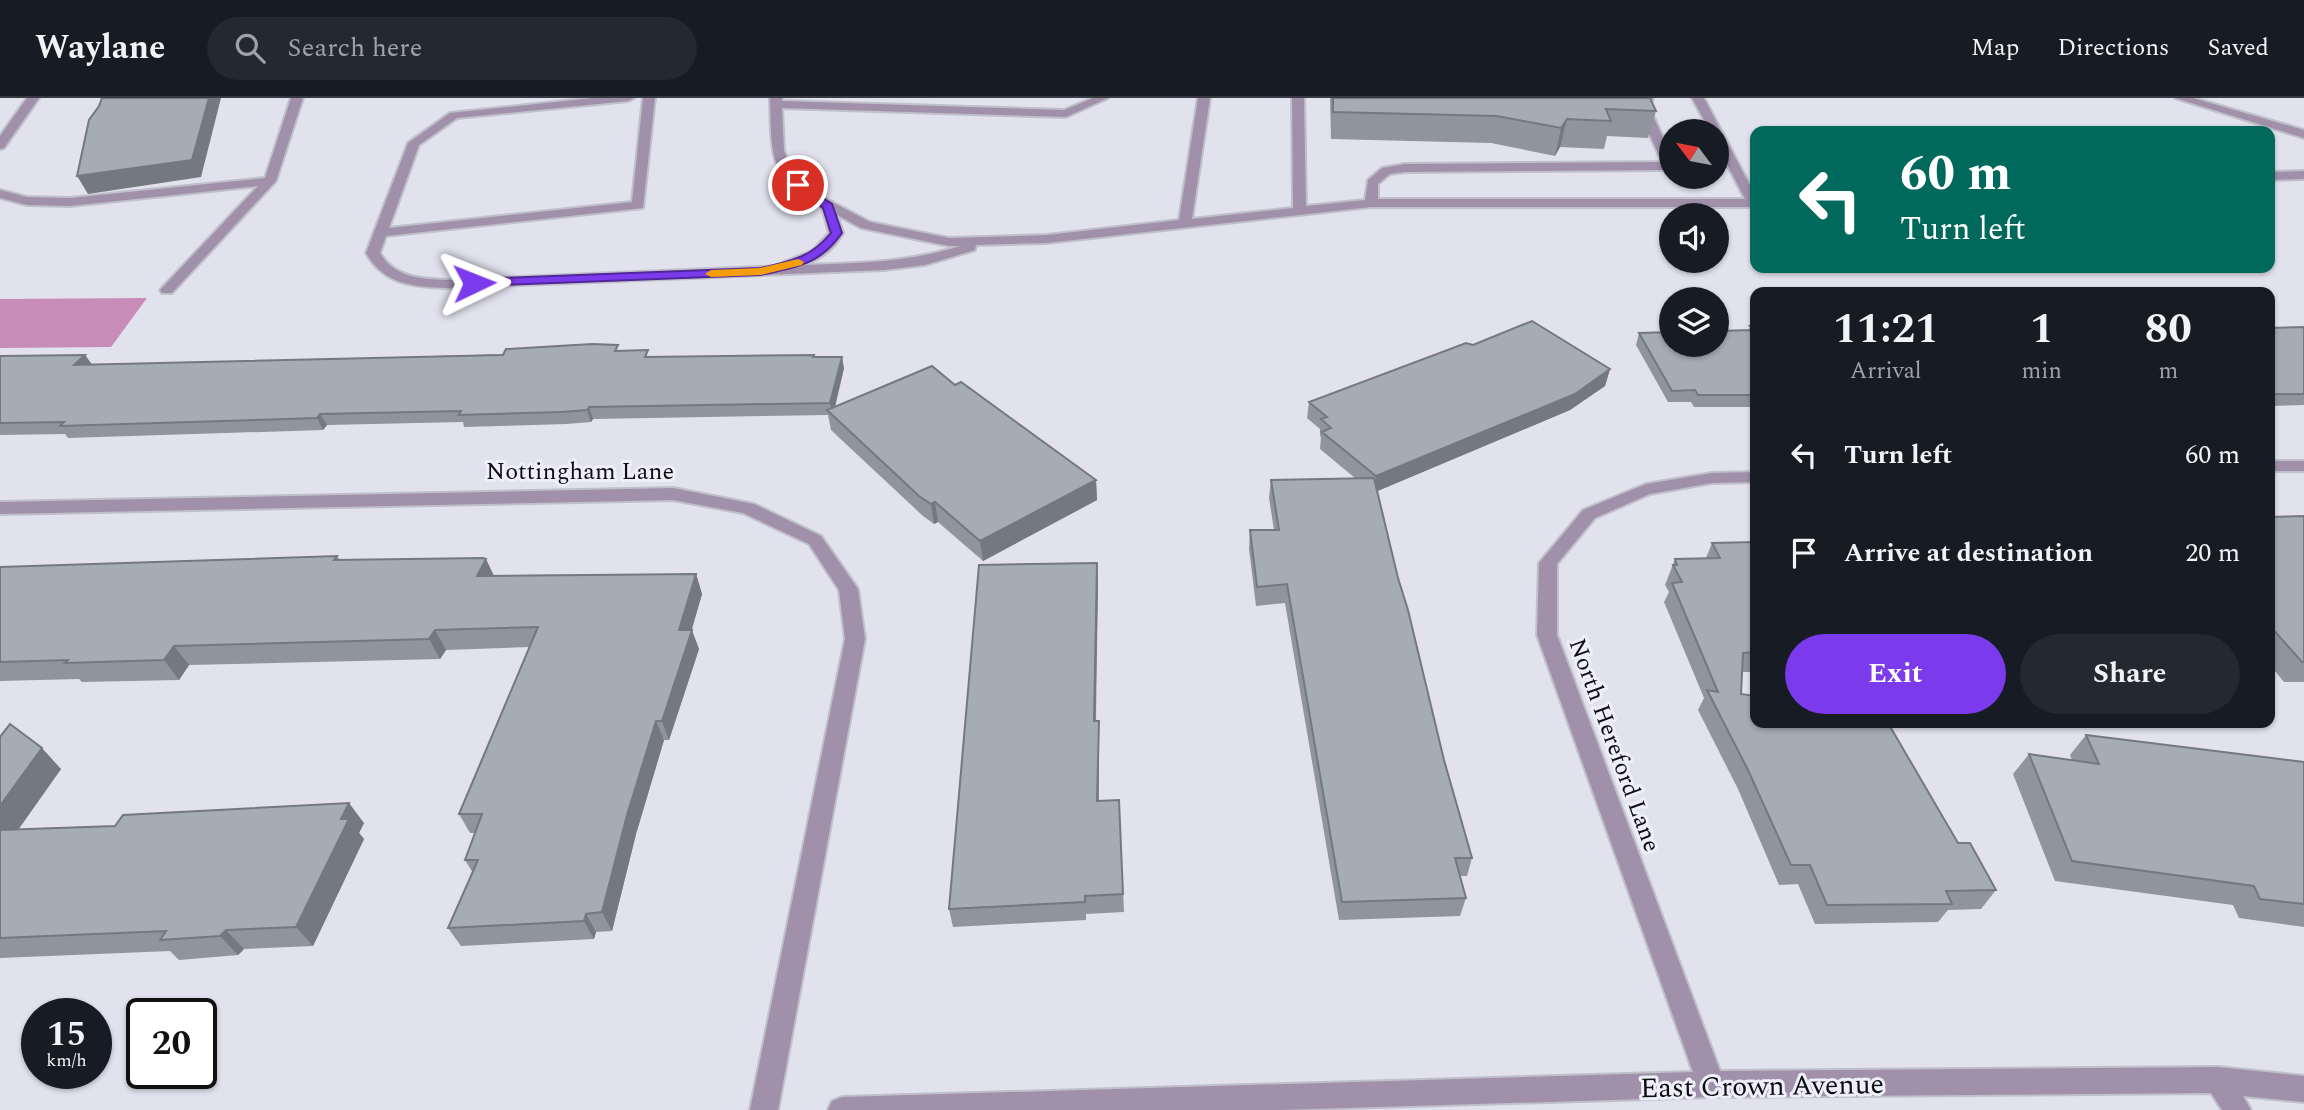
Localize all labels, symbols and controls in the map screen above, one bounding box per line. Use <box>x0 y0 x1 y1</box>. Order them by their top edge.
search box <box>207 17 697 80</box>
text: Waylane <box>35 23 165 73</box>
text: Search here <box>287 28 422 68</box>
icon: search <box>231 29 269 67</box>
text: Map <box>1971 30 2019 66</box>
text: Directions <box>2057 30 2169 66</box>
text: Saved <box>2207 30 2269 66</box>
north arrow <box>1659 119 1729 189</box>
map controls <box>1659 119 1729 357</box>
text: 60 m <box>1900 137 2011 212</box>
icon: left <box>1785 154 1876 245</box>
pin <box>768 155 828 215</box>
icon: arrive <box>779 166 817 204</box>
button: sound <box>1659 203 1729 273</box>
text: Turn left <box>1900 205 2026 254</box>
position arrow <box>437 246 511 320</box>
button: layers <box>1659 287 1729 357</box>
text: 11:21 <box>1833 298 1939 361</box>
text: 1 <box>2030 298 2053 361</box>
text: 80 <box>2145 298 2192 361</box>
text: Arrival <box>1850 354 1922 389</box>
text: min <box>2022 354 2062 389</box>
text: m <box>2158 354 2178 389</box>
text: Turn left <box>1844 435 1952 475</box>
text: 60 m <box>2185 435 2240 475</box>
icon: left <box>1785 436 1823 474</box>
street label: Nottingham Lane <box>486 454 674 490</box>
text: Arrive at destination <box>1844 533 2093 573</box>
text: 20 m <box>2185 533 2240 573</box>
icon: arrive <box>1785 534 1823 572</box>
street label: North Hereford Lane <box>1559 633 1669 857</box>
button: Exit <box>1785 634 2006 714</box>
button: Share <box>2020 634 2240 714</box>
speed limit sign: 20 <box>126 998 217 1089</box>
text: 15 <box>47 1008 86 1061</box>
text: km/h <box>46 1047 87 1074</box>
street label: East Crown Avenue <box>1640 1063 1884 1110</box>

